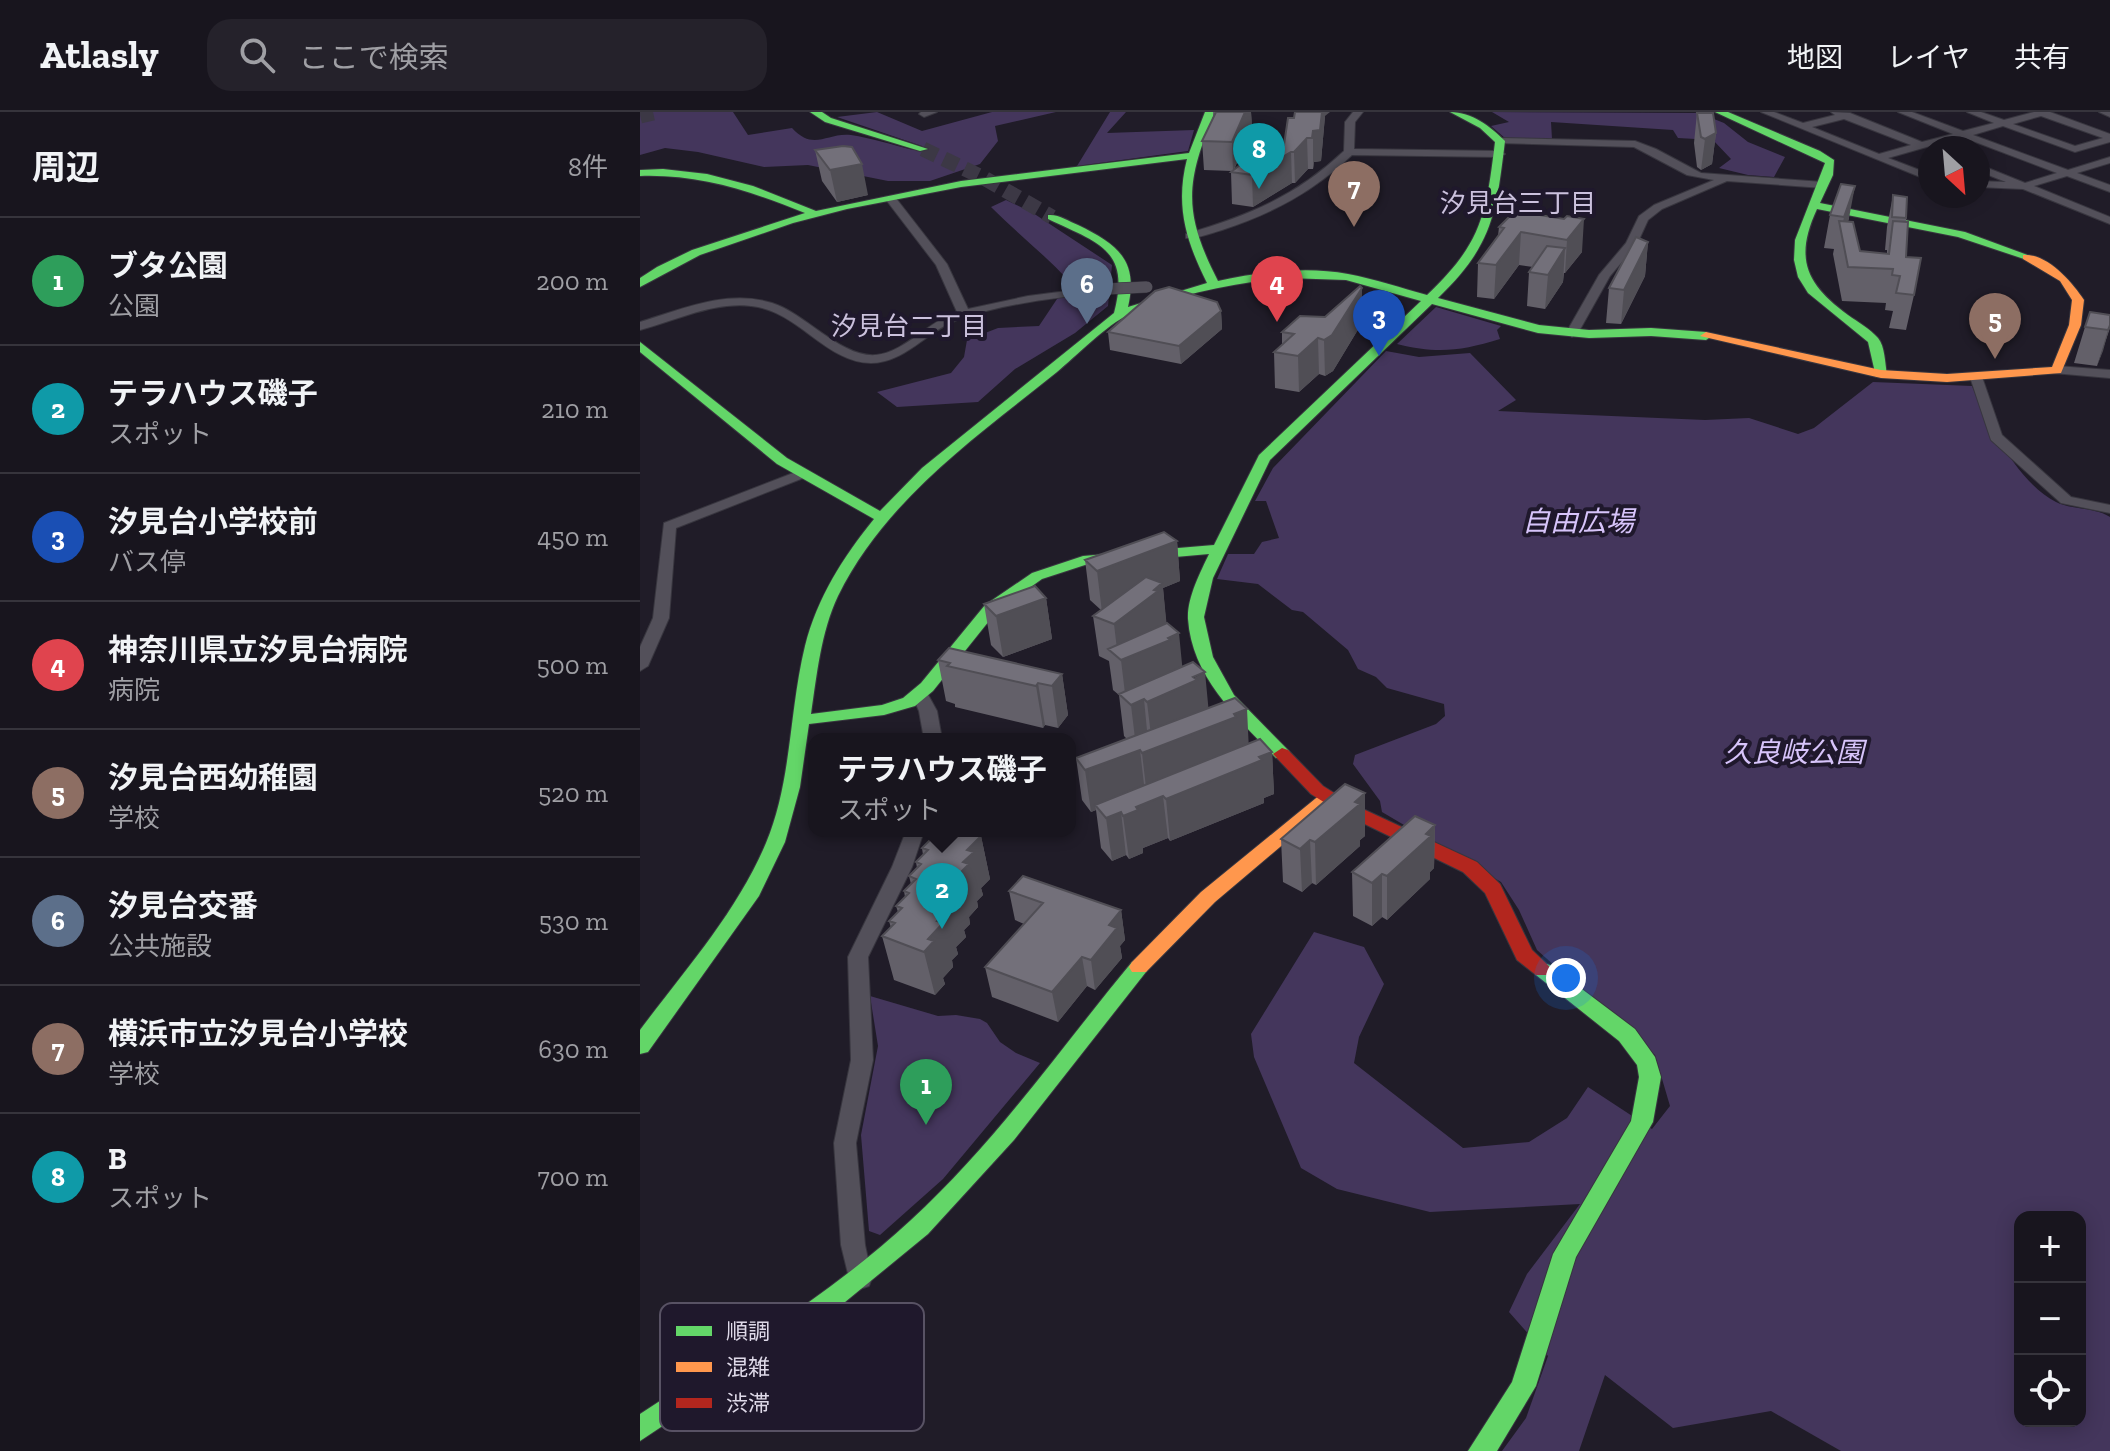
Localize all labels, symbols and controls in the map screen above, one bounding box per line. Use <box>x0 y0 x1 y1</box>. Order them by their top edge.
search box <box>207 19 767 91</box>
text: Atlasly <box>40 32 159 78</box>
icon: search <box>235 33 279 77</box>
text: ここで検索 <box>299 40 449 76</box>
text: 地図 <box>1787 41 1843 74</box>
text: レイヤ <box>1887 41 1970 74</box>
text: 共有 <box>2014 41 2070 74</box>
pin: 8 <box>1233 123 1285 189</box>
north arrow <box>1918 136 1990 208</box>
text: 周辺 <box>32 147 100 188</box>
text: 8件 <box>568 151 608 183</box>
pin: 7 <box>1328 161 1380 227</box>
district label: 汐見台三丁目 <box>1440 187 1596 219</box>
text: ブタ公園 <box>108 248 228 284</box>
pin: 4 <box>1251 256 1303 322</box>
pin: 6 <box>1061 258 1113 324</box>
text: 1 <box>53 265 63 297</box>
text: 200 m <box>536 265 608 297</box>
text: 公園 <box>108 290 160 322</box>
pin: 3 <box>1353 290 1405 356</box>
pin: 5 <box>1969 293 2021 359</box>
district label: 汐見台二丁目 <box>831 310 987 342</box>
text: テラハウス磯子 <box>108 376 318 412</box>
text: 2 <box>51 393 65 425</box>
text: 210 m <box>541 393 608 425</box>
text: スポット <box>108 418 212 450</box>
text: 汐見台小学校前 <box>108 504 318 540</box>
park label: 自由広場 <box>1522 505 1637 538</box>
text: 3 <box>51 521 65 553</box>
text: 450 m <box>537 521 608 553</box>
text: バス停 <box>108 546 186 578</box>
text: 神奈川県立汐見台病院 <box>108 632 408 668</box>
text: 4 <box>51 649 65 681</box>
text: 500 m <box>536 649 608 681</box>
text: 病院 <box>108 674 160 706</box>
popup <box>808 733 1076 837</box>
park label: 久良岐公園 <box>1724 736 1868 769</box>
text: テラハウス磯子 <box>837 752 1047 788</box>
text: 汐見台西幼稚園 <box>108 760 318 796</box>
text: 5 <box>51 777 65 809</box>
text: 520 m <box>538 777 608 809</box>
text: スポット <box>837 794 941 826</box>
text: 学校 <box>108 802 160 834</box>
pin: 2 <box>916 863 968 929</box>
text: 汐見台交番 <box>108 888 258 924</box>
text: 6 <box>51 905 65 937</box>
text: 530 m <box>539 905 608 937</box>
text: 公共施設 <box>108 930 212 962</box>
your location <box>1546 958 1586 998</box>
text: 横浜市立汐見台小学校 <box>108 1016 408 1052</box>
text: 7 <box>52 1033 64 1065</box>
text: 630 m <box>538 1033 608 1065</box>
text: 学校 <box>108 1058 160 1090</box>
pin: 1 <box>900 1059 952 1125</box>
text: B <box>108 1141 127 1177</box>
text: 8 <box>51 1161 65 1193</box>
text: 700 m <box>537 1161 608 1193</box>
text: スポット <box>108 1182 212 1214</box>
map controls <box>2014 1211 2086 1427</box>
button: + <box>2014 1211 2086 1283</box>
button: − <box>2014 1283 2086 1355</box>
legend <box>660 1303 924 1431</box>
text: 順調 <box>726 1318 770 1345</box>
text: 混雑 <box>726 1354 770 1381</box>
button: locate <box>2014 1355 2086 1427</box>
text: 渋滞 <box>726 1390 770 1417</box>

